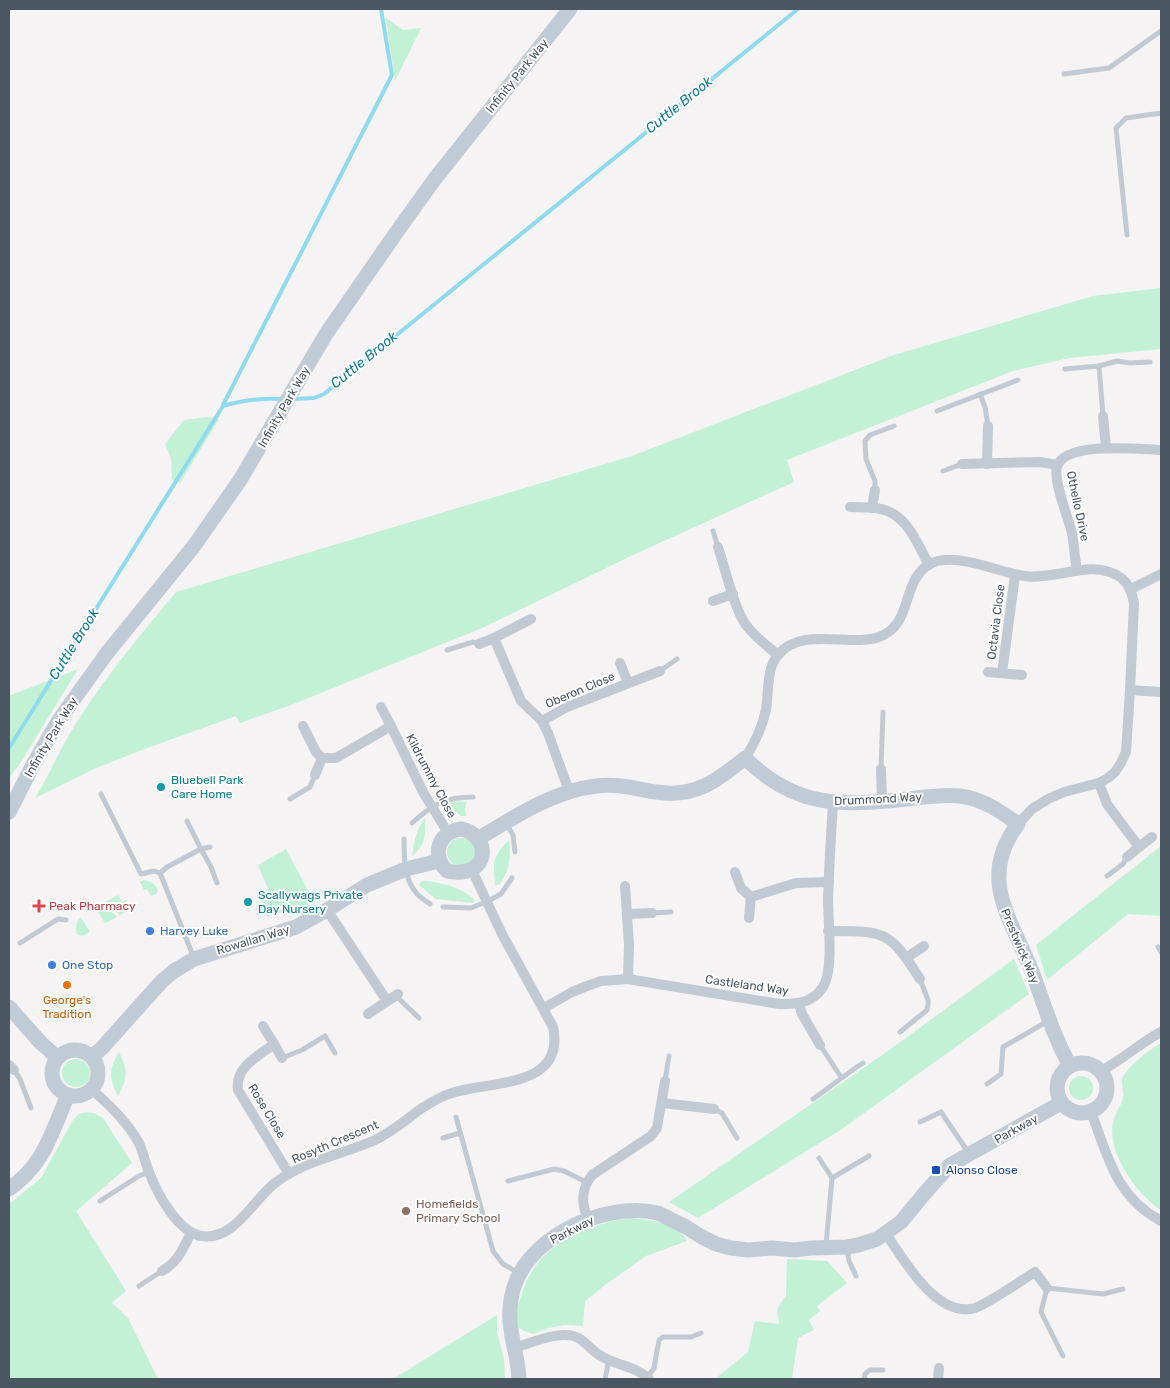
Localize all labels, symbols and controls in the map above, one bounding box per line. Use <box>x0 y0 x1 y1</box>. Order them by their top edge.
street label: Infinity Park Way <box>483 36 551 116</box>
water label: Cuttle Brook <box>642 72 716 137</box>
water label: Cuttle Brook <box>327 327 401 392</box>
street label: Infinity Park Way <box>255 364 313 450</box>
street label: Othello Drive <box>1064 470 1092 543</box>
street label: Octavia Close <box>984 583 1008 660</box>
water label: Cuttle Brook <box>45 604 103 683</box>
street label: Oberon Close <box>543 669 617 711</box>
street label: Infinity Park Way <box>22 694 81 780</box>
street label: Kildrummy Close <box>403 732 459 821</box>
place label: Bluebell Park Care Home <box>171 773 244 801</box>
marker: Bluebell Park Care Home <box>155 781 167 793</box>
street label: Drummond Way <box>834 790 923 808</box>
place label: Scallywags Private Day Nursery <box>258 888 363 916</box>
marker: Scallywags Private Day Nursery <box>242 896 254 908</box>
place label: Peak Pharmacy <box>49 899 136 913</box>
marker: Peak Pharmacy <box>33 900 45 912</box>
street label: Prestwick Way <box>998 906 1042 986</box>
street label: Rowallan Way <box>215 922 292 958</box>
place label: Harvey Luke <box>160 924 229 938</box>
marker: Harvey Luke <box>144 925 156 937</box>
place label: One Stop <box>62 958 113 972</box>
marker: One Stop <box>46 959 58 971</box>
street label: Castleland Way <box>704 972 790 998</box>
marker: George's Tradition <box>61 979 73 991</box>
place label: George's Tradition <box>43 993 91 1021</box>
street label: Rose Close <box>245 1081 289 1141</box>
street label: Parkway <box>992 1111 1040 1147</box>
street label: Rosyth Crescent <box>290 1117 381 1167</box>
place label: Alonso Close <box>946 1163 1018 1177</box>
marker: Alonso Close <box>930 1164 942 1176</box>
place label: Homefields Primary School <box>416 1197 500 1225</box>
marker: Homefields Primary School <box>400 1205 412 1217</box>
street label: Parkway <box>548 1213 597 1247</box>

